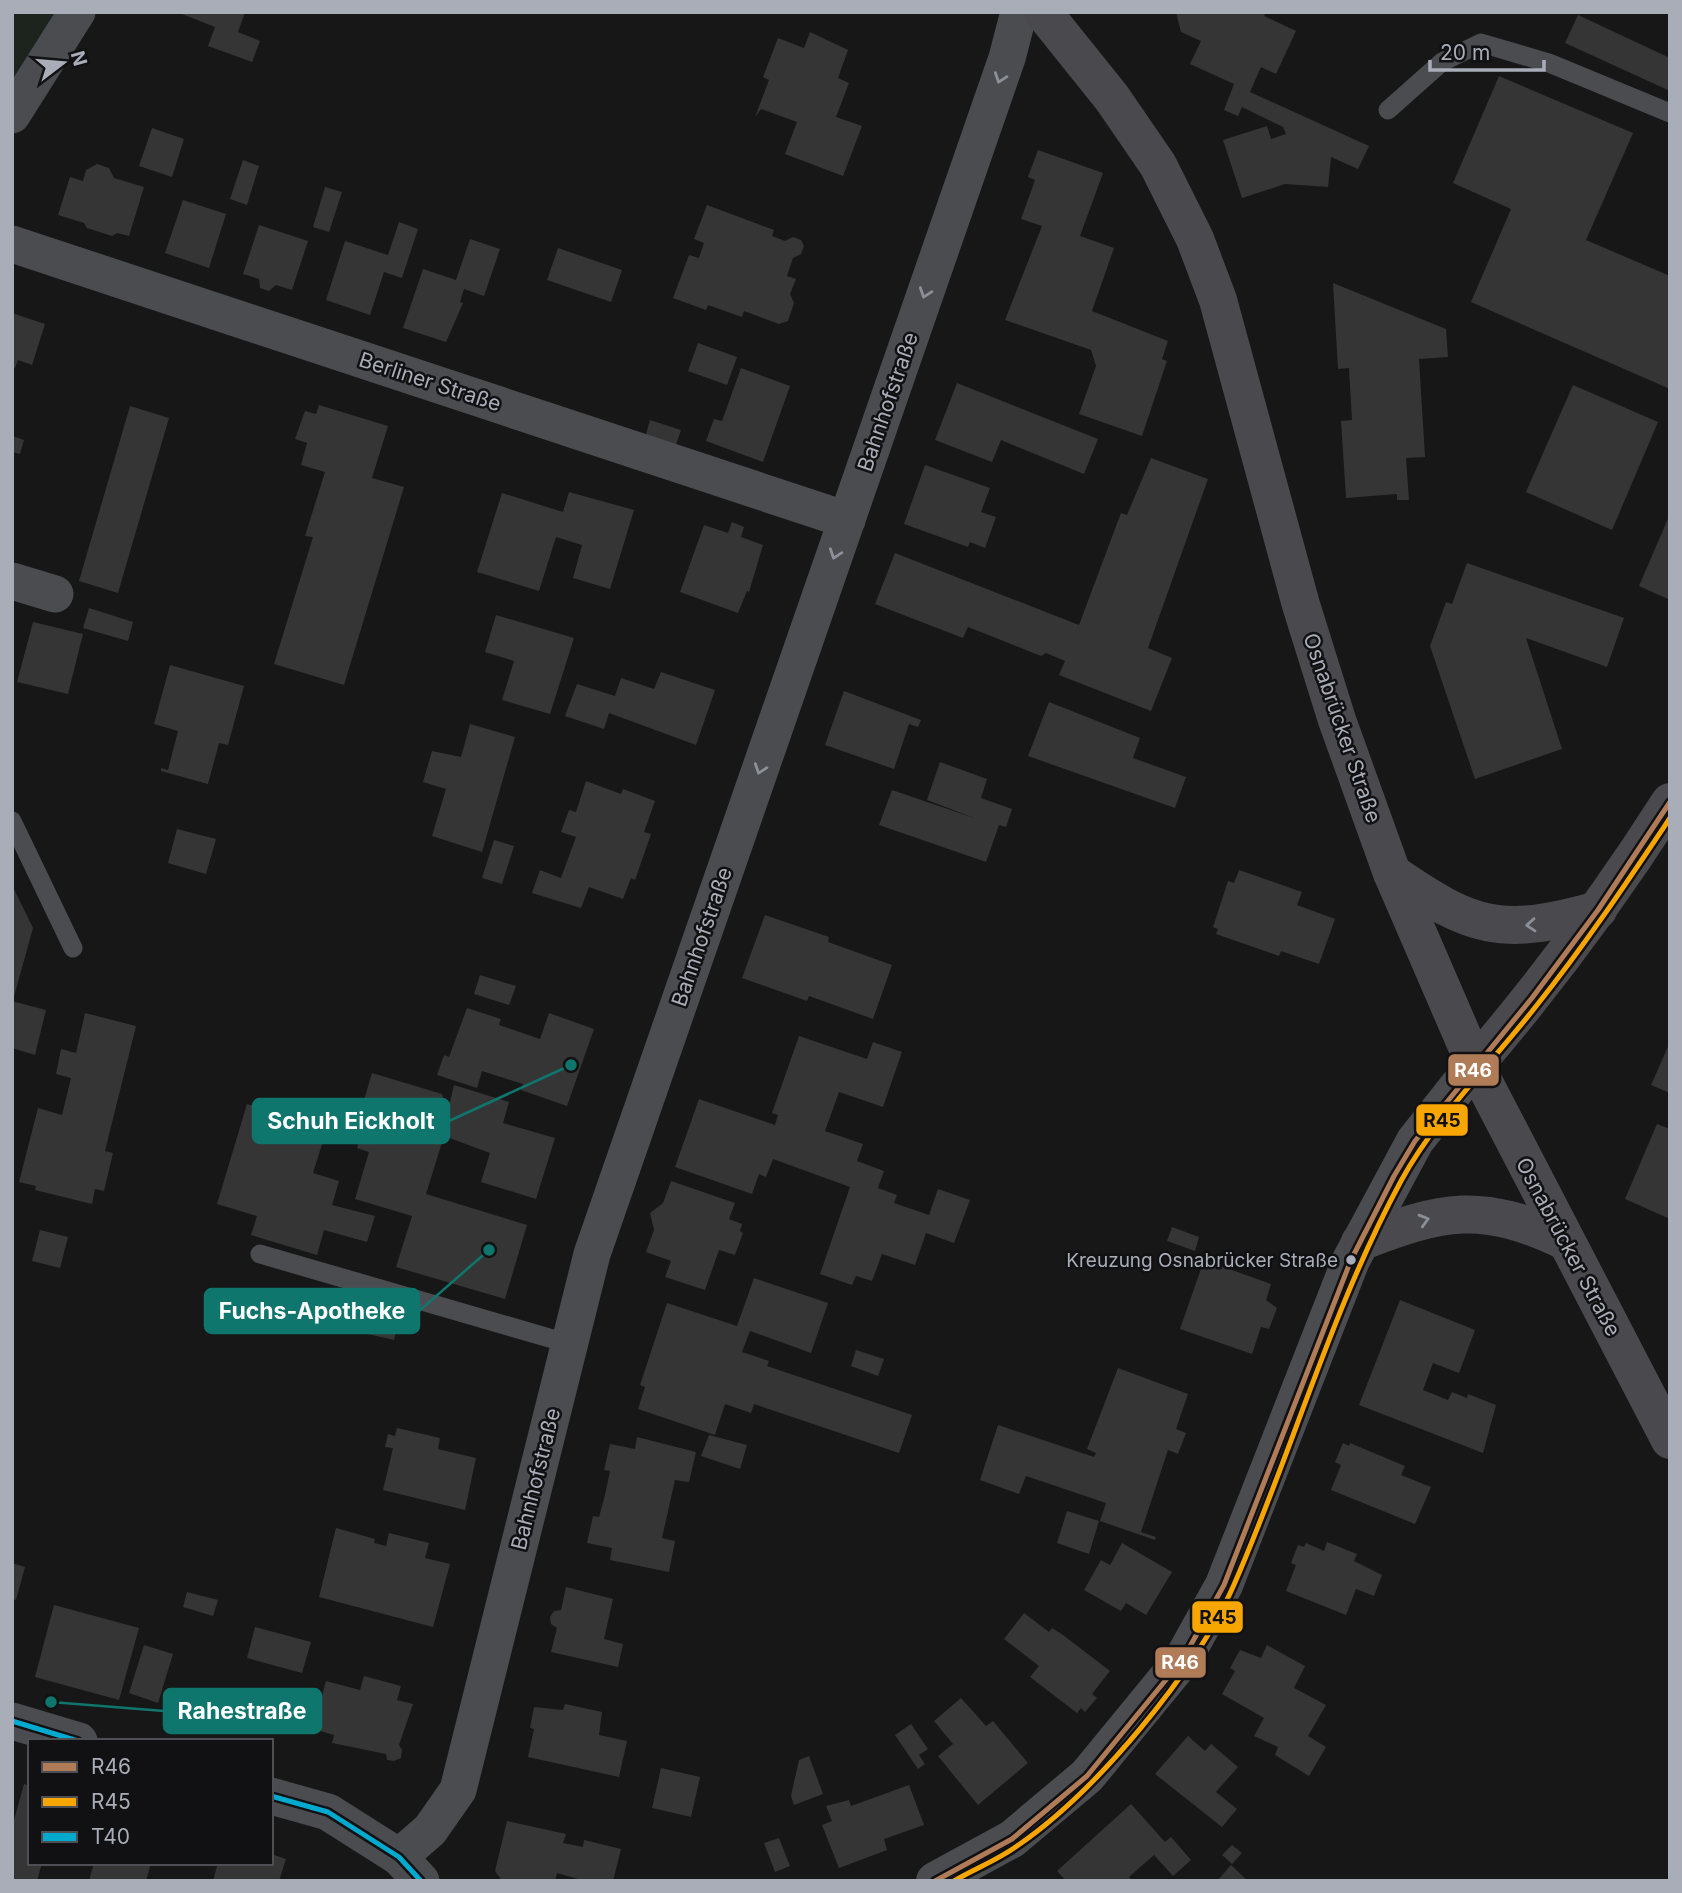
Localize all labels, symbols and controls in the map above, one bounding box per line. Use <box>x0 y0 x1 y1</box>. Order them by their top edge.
north arrow <box>28 28 98 98</box>
scale bar <box>1430 28 1544 72</box>
text: 20 m <box>1440 40 1490 65</box>
text: N <box>66 48 92 69</box>
one-way arrow <box>994 71 1008 83</box>
one-way arrow <box>919 286 933 298</box>
street label: Bahnhofstraße <box>852 329 923 475</box>
street label: Berliner Straße <box>356 347 504 416</box>
one-way arrow <box>829 548 843 560</box>
street label: Osnabrücker Straße <box>1298 630 1387 826</box>
one-way arrow <box>754 762 768 775</box>
street label: Bahnhofstraße <box>666 864 737 1010</box>
one-way arrow <box>1525 917 1536 932</box>
line badge: R46 <box>1447 1053 1500 1087</box>
text: R46 <box>1454 1059 1492 1082</box>
callout: Schuh Eickholt <box>253 1099 449 1143</box>
line badge: R45 <box>1415 1103 1469 1137</box>
text: Schuh Eickholt <box>267 1107 435 1135</box>
text: R45 <box>1423 1109 1461 1132</box>
street label: Osnabrücker Straße <box>1511 1153 1626 1340</box>
one-way arrow <box>1418 1213 1430 1228</box>
place label: Kreuzung Osnabrücker Straße <box>1066 1249 1338 1272</box>
marker: Kreuzung Osnabrücker Straße <box>1344 1253 1358 1267</box>
callout: Fuchs-Apotheke <box>205 1289 419 1333</box>
text: Fuchs-Apotheke <box>219 1297 405 1325</box>
street label: Bahnhofstraße <box>506 1405 565 1552</box>
line badge: R45 <box>1191 1600 1244 1634</box>
text: R45 <box>1199 1606 1237 1629</box>
line badge: R46 <box>1154 1646 1207 1679</box>
text: R46 <box>1161 1651 1199 1674</box>
callout: Rahestraße <box>164 1689 321 1733</box>
text: Rahestraße <box>178 1697 306 1725</box>
legend <box>28 1739 273 1865</box>
text: R46 <box>91 1754 131 1779</box>
text: R45 <box>91 1789 131 1814</box>
text: T40 <box>91 1824 130 1849</box>

